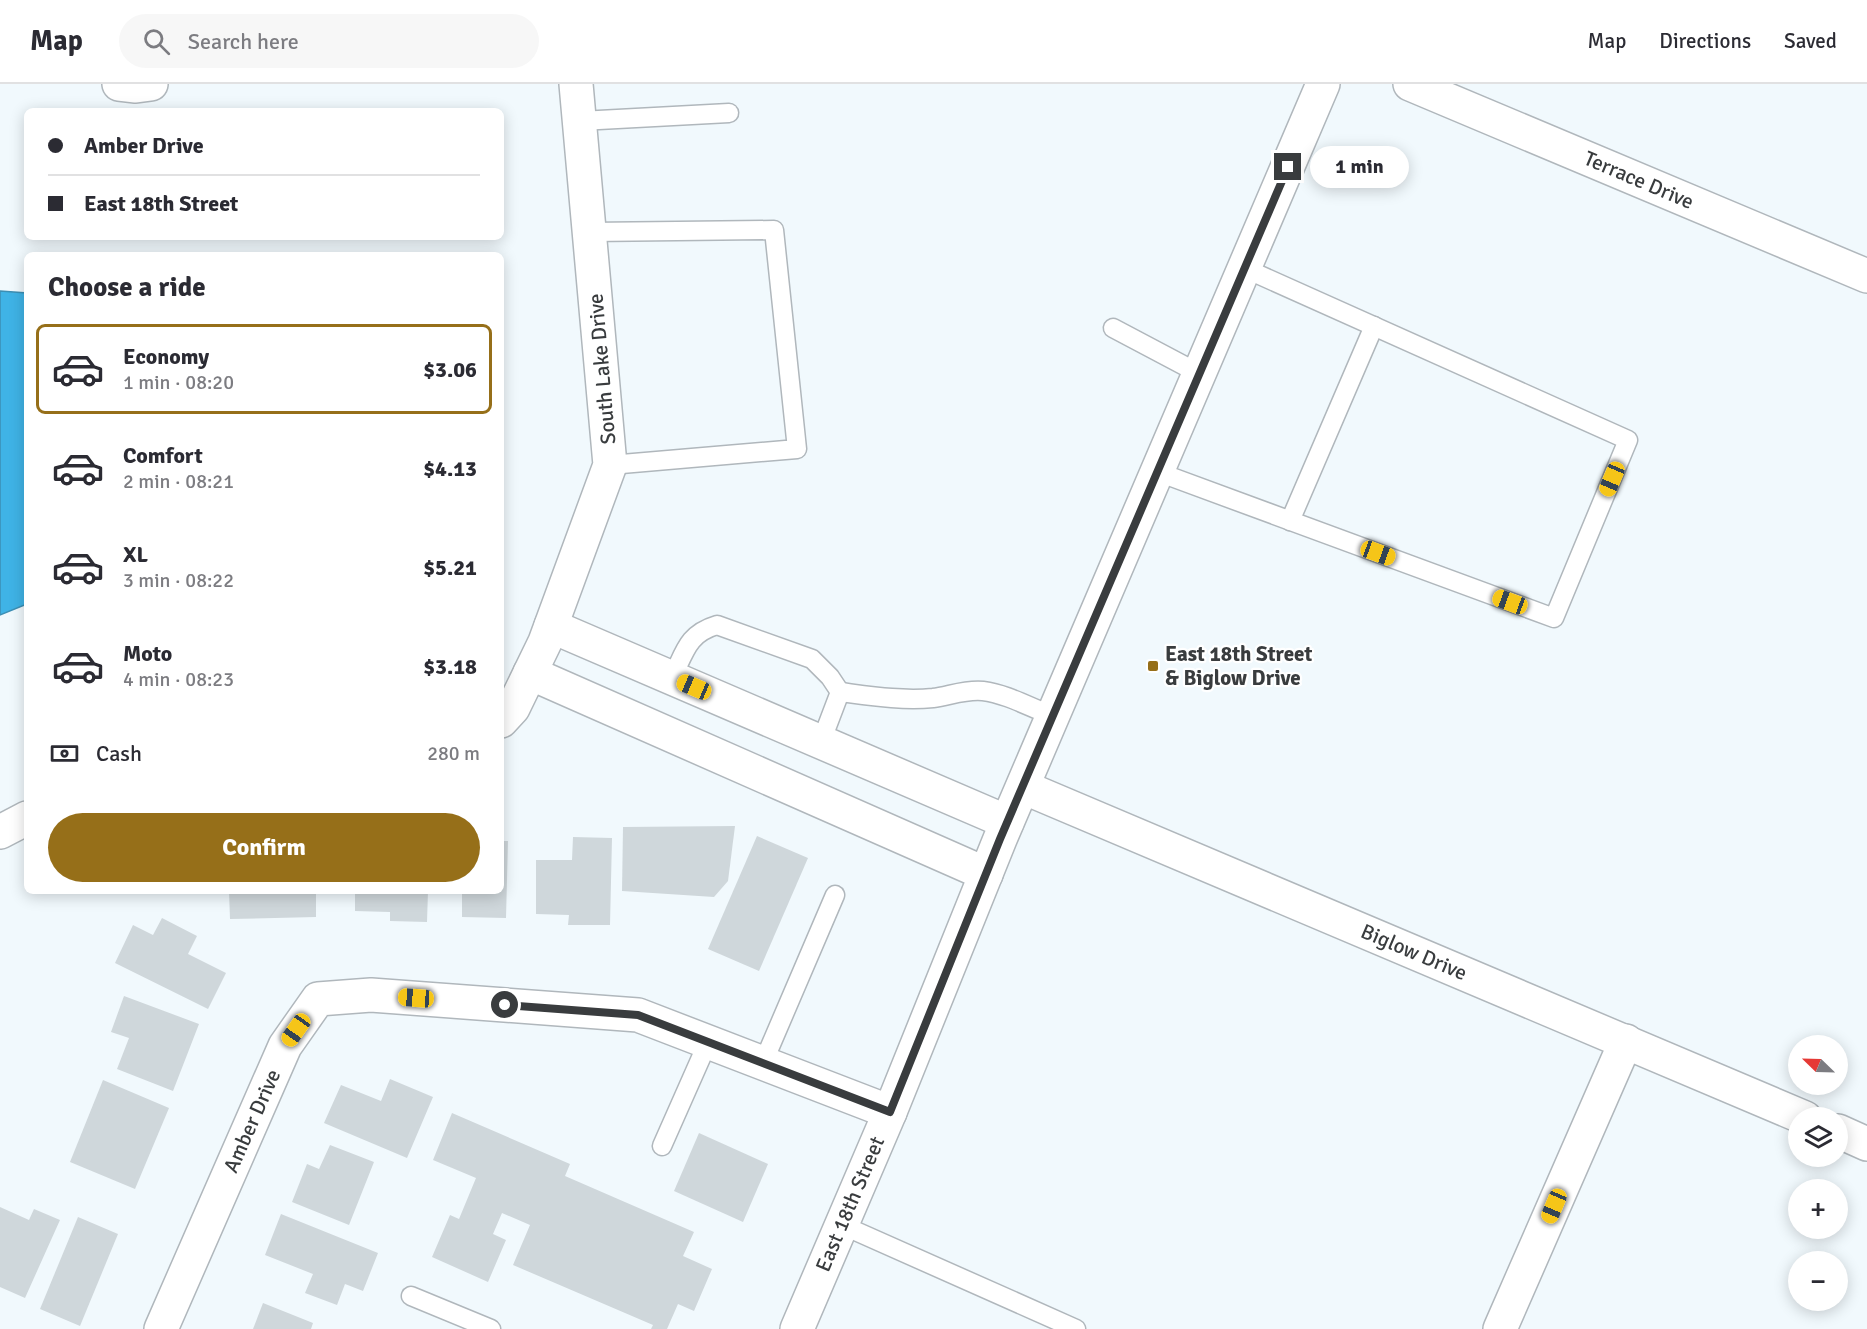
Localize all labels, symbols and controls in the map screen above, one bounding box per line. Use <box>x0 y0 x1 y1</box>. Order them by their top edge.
search box <box>119 14 539 68</box>
text: Map <box>30 24 83 58</box>
icon: search <box>140 25 173 58</box>
text: Search here <box>188 28 299 55</box>
text: Map <box>1588 28 1626 54</box>
text: Directions <box>1659 28 1751 54</box>
text: Saved <box>1784 28 1837 54</box>
text: Amber Drive <box>84 132 204 159</box>
street label: Terrace Drive <box>1580 145 1698 215</box>
callout: 1 min <box>1309 146 1408 188</box>
route end <box>1274 153 1301 180</box>
text: 1 min <box>1335 154 1384 179</box>
text: East 18th Street <box>84 190 238 217</box>
text: Choose a ride <box>48 271 206 304</box>
street label: South Lake Drive <box>582 293 622 445</box>
icon: car <box>51 342 105 396</box>
text: Economy <box>123 343 209 370</box>
text: $3.06 <box>423 356 477 383</box>
text: 1 min · 08:20 <box>123 370 234 395</box>
icon: car <box>51 441 105 495</box>
text: Comfort <box>123 442 203 469</box>
text: $4.13 <box>423 455 477 482</box>
car <box>1597 459 1627 499</box>
text: 2 min · 08:21 <box>123 469 234 494</box>
car <box>1358 538 1398 568</box>
icon: car <box>51 540 105 594</box>
text: XL <box>123 541 148 568</box>
text: $5.21 <box>423 554 477 581</box>
text: 3 min · 08:22 <box>123 568 234 593</box>
car <box>1490 587 1530 617</box>
icon: car <box>51 639 105 693</box>
text: Moto <box>123 640 172 667</box>
place label: East 18th Street & Biglow Drive <box>1165 641 1312 691</box>
text: $3.18 <box>423 653 477 680</box>
marker: East 18th Street & Biglow Drive <box>1146 659 1160 673</box>
text: 4 min · 08:23 <box>123 667 234 692</box>
car <box>674 672 714 702</box>
icon: cash <box>48 737 81 770</box>
text: Cash <box>96 740 142 767</box>
text: 280 m <box>427 741 480 766</box>
button: Confirm <box>48 813 480 882</box>
street label: Biglow Drive <box>1357 918 1471 986</box>
car <box>397 988 435 1008</box>
route start <box>491 991 518 1018</box>
car <box>278 1010 314 1050</box>
north arrow <box>1788 1035 1848 1095</box>
map controls <box>1788 1035 1848 1311</box>
street label: Amber Drive <box>218 1065 286 1177</box>
button: layers <box>1788 1107 1848 1167</box>
street label: East 18th Street <box>810 1132 890 1276</box>
button: + <box>1788 1179 1848 1239</box>
car <box>1539 1186 1569 1226</box>
button: − <box>1788 1251 1848 1311</box>

